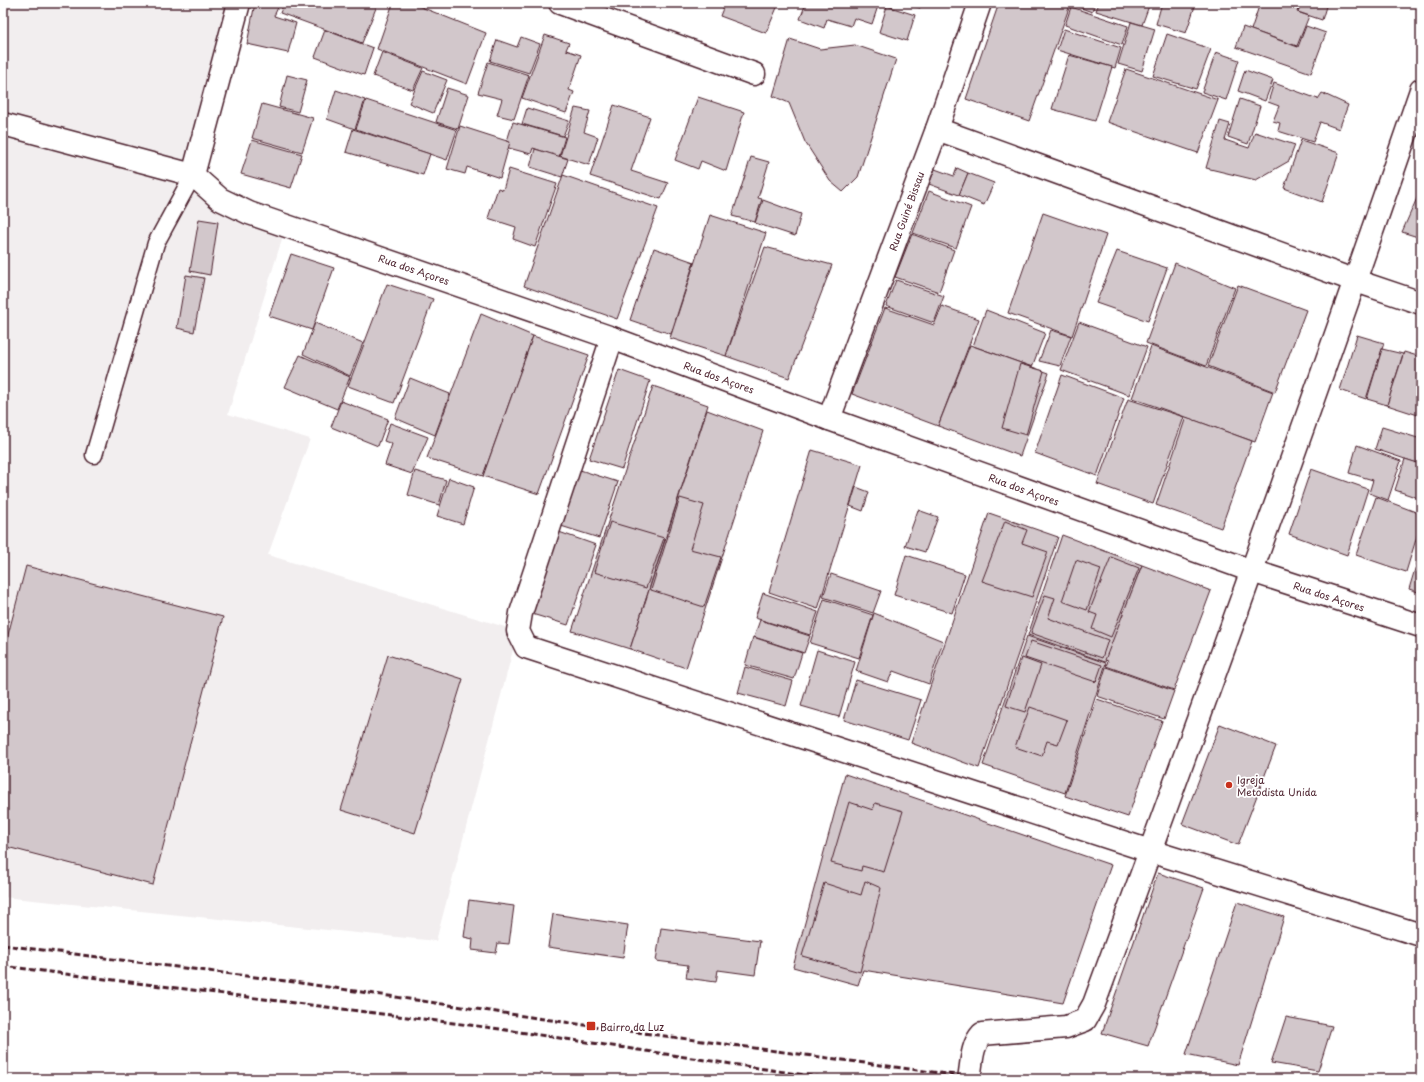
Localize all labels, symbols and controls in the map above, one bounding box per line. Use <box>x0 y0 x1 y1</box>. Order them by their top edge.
street label: Rua Guiné Bissau <box>885 169 927 253</box>
street label: Rua dos Açores <box>377 250 452 288</box>
street label: Rua dos Açores <box>682 357 757 397</box>
street label: Rua dos Açores <box>987 469 1062 509</box>
street label: Rua dos Açores <box>1292 577 1367 615</box>
place label: Igreja Metodista Unida <box>1237 772 1317 799</box>
marker: Igreja Metodista Unida <box>1224 780 1234 790</box>
place label: Bairro da Luz <box>600 1019 664 1034</box>
marker: Bairro da Luz <box>585 1020 597 1032</box>

